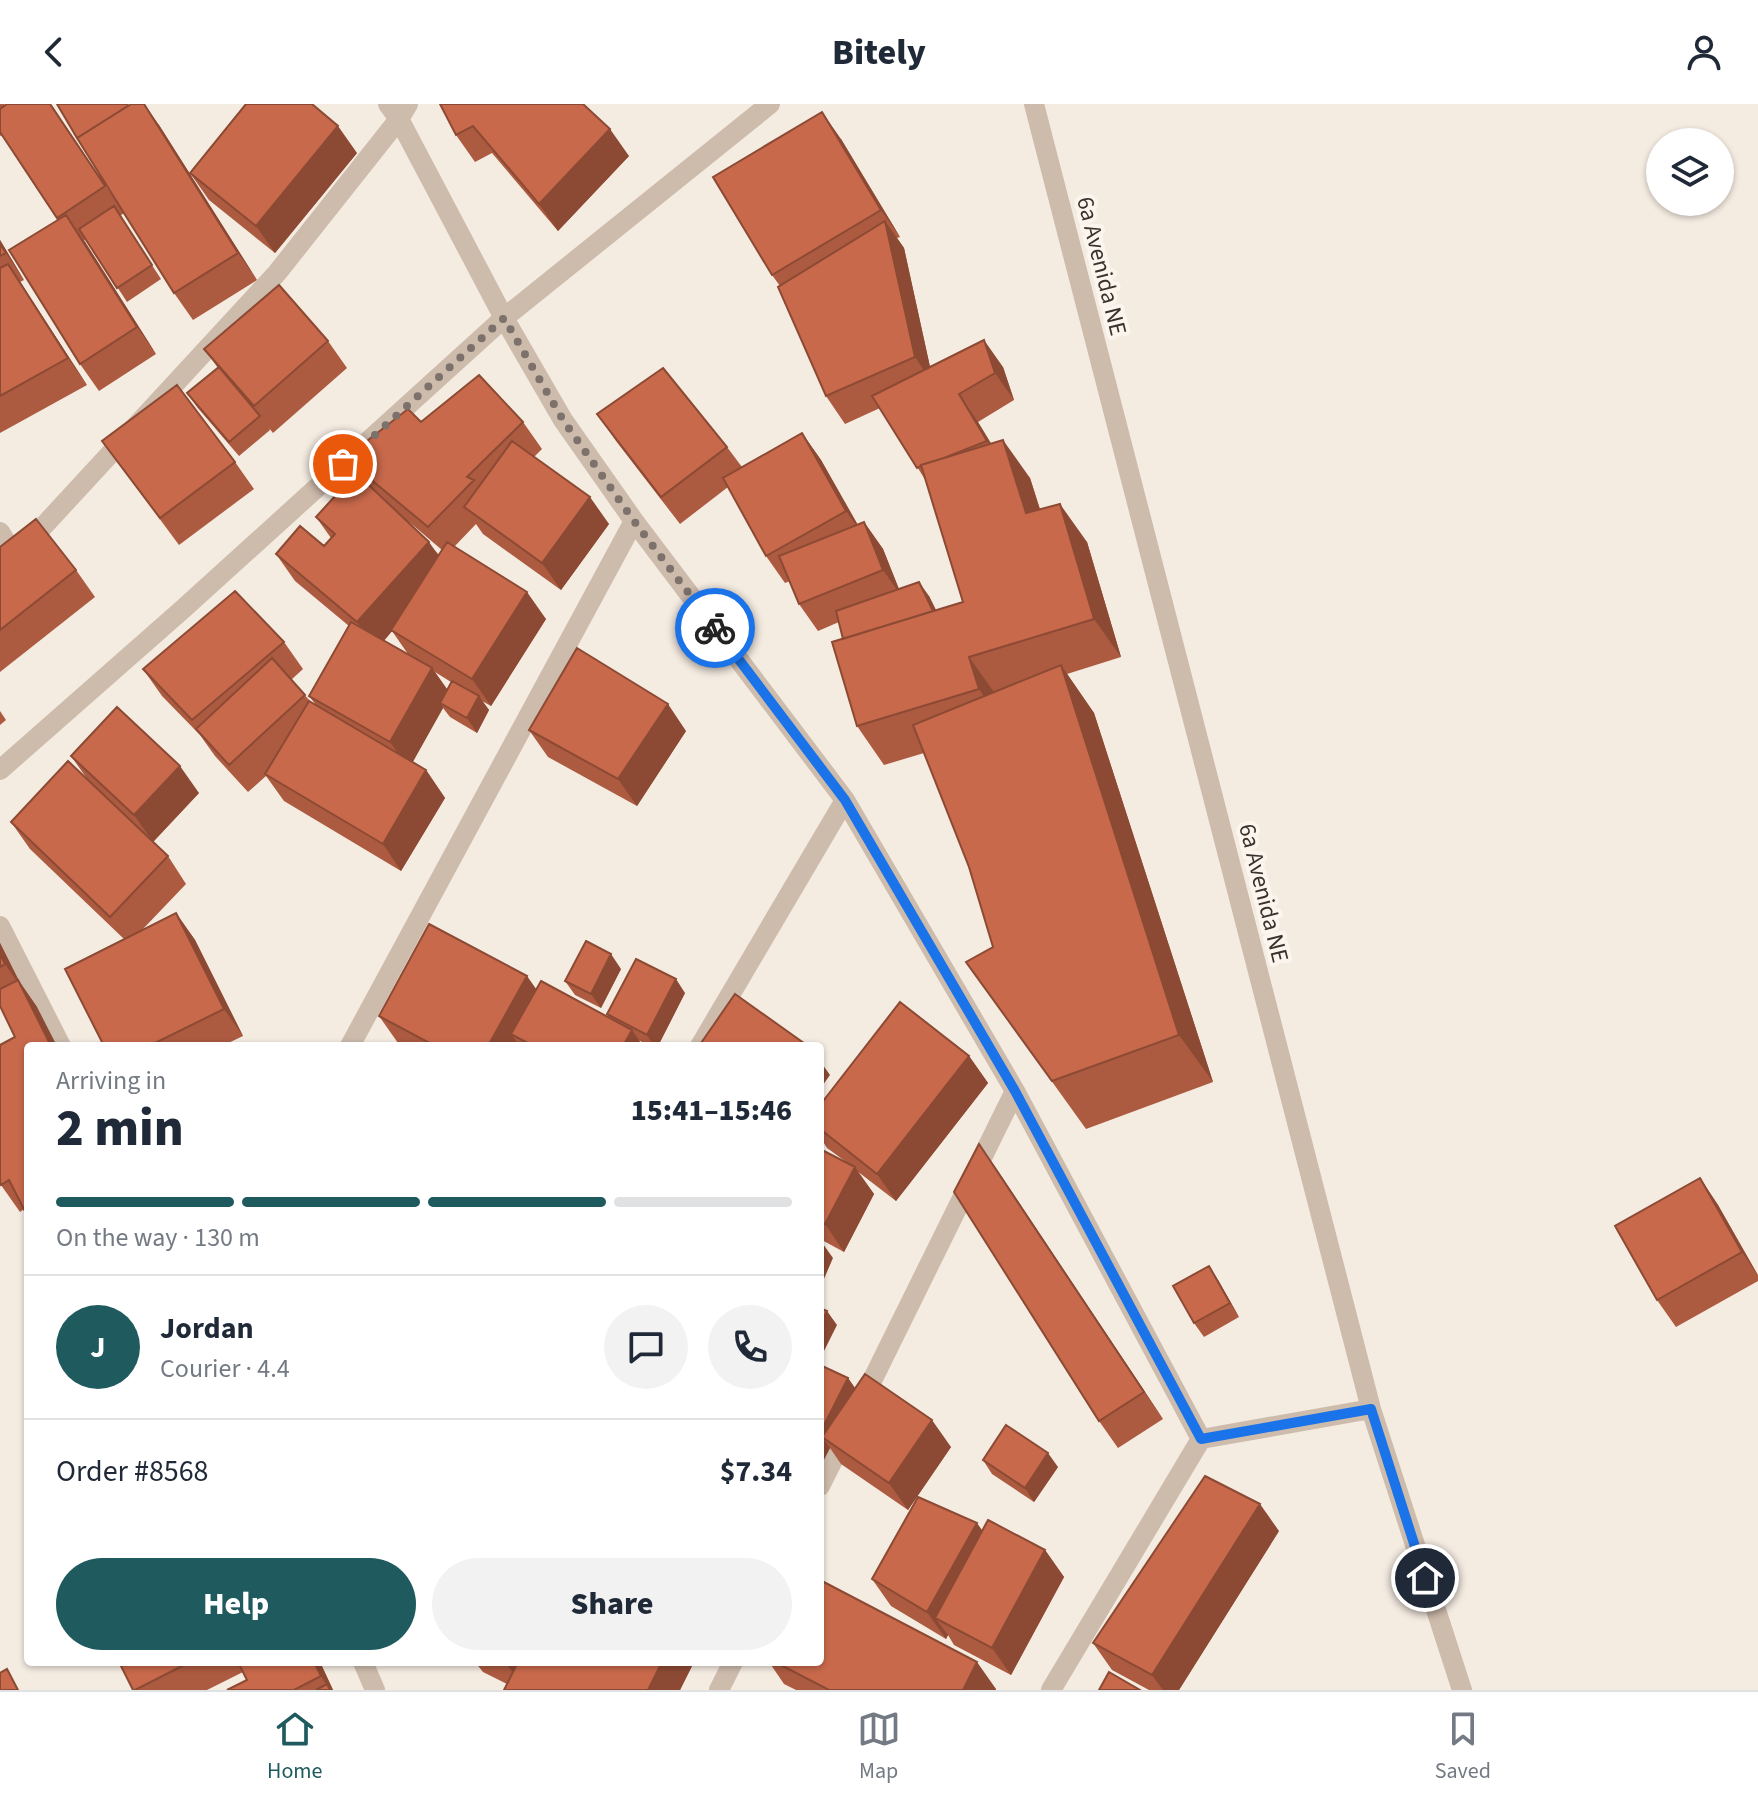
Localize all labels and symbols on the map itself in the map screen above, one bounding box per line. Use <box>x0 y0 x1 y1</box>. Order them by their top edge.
street label: 6a Avenida NE <box>1067 193 1136 339</box>
pin <box>309 430 377 498</box>
courier <box>675 588 755 668</box>
street label: 6a Avenida NE <box>1229 820 1298 966</box>
pin <box>1391 1544 1459 1612</box>

